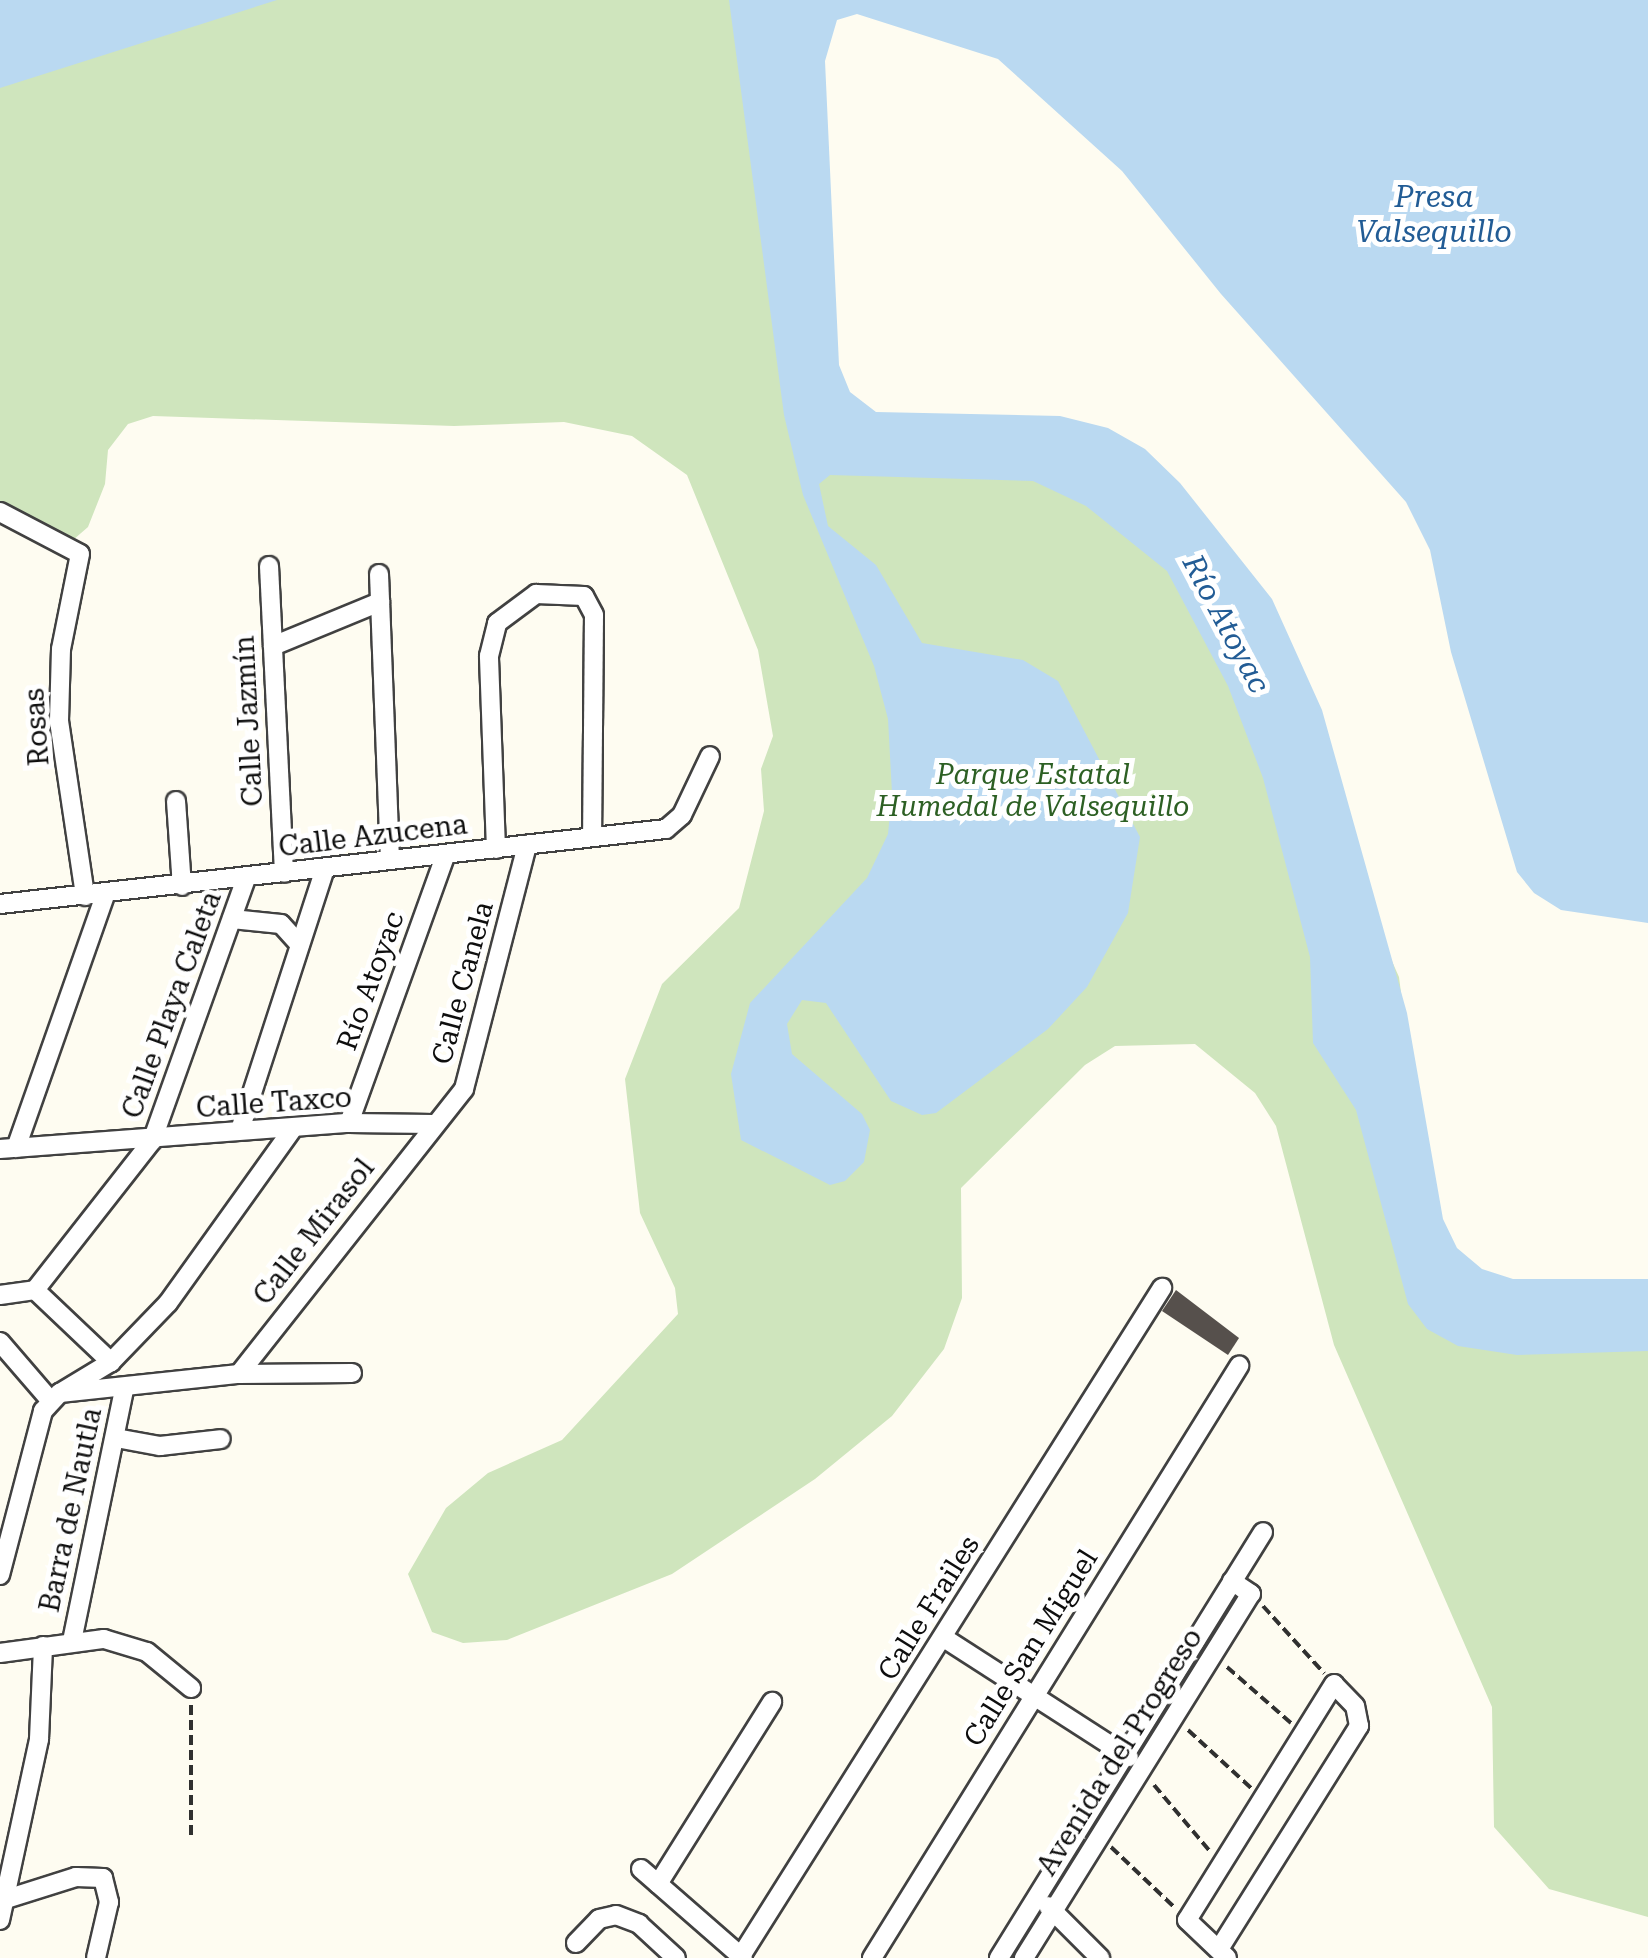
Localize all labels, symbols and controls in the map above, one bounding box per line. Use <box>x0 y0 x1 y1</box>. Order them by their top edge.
water label: Presa Valsequillo <box>1356 179 1512 250</box>
water label: Río Atoyac <box>1175 549 1277 699</box>
street label: Calle Jazmín <box>228 635 270 807</box>
street label: Rosas <box>18 687 56 767</box>
park label: Parque Estatal Humedal de Valsequillo <box>877 758 1189 824</box>
street label: Calle Azucena <box>277 808 469 864</box>
street label: Calle Playa Caleta <box>115 887 229 1123</box>
street label: Calle Canela <box>425 898 501 1068</box>
street label: Río Atoyac <box>330 907 412 1055</box>
street label: Calle Taxco <box>195 1081 353 1125</box>
street label: Calle Mirasol <box>247 1152 381 1312</box>
street label: Barra de Nautla <box>33 1405 109 1615</box>
street label: Calle Frailes <box>871 1529 987 1687</box>
street label: Calle San Miguel <box>957 1543 1105 1753</box>
street label: Avenida del Progreso <box>1030 1622 1210 1882</box>

